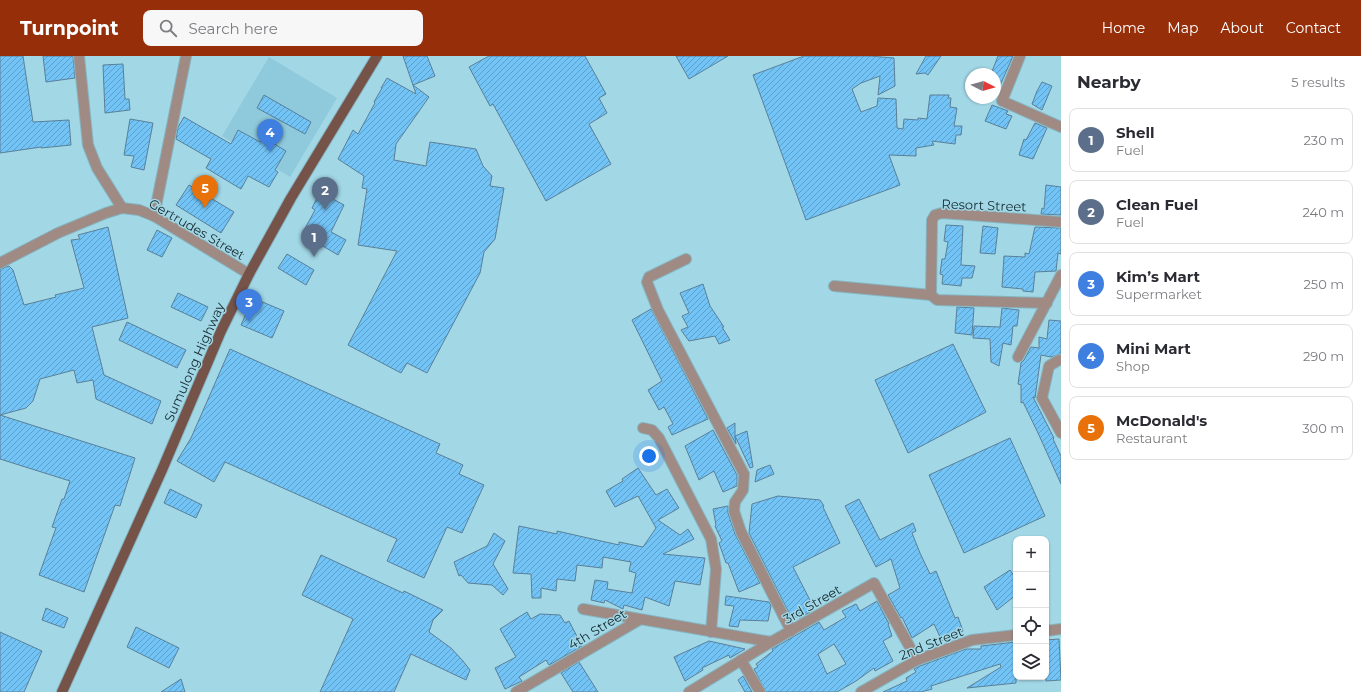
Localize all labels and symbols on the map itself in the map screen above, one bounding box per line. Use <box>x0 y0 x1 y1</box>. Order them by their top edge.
north arrow <box>965 68 1001 104</box>
pin: 4 <box>257 119 283 152</box>
pin: 5 <box>192 175 218 208</box>
pin: 2 <box>312 177 338 210</box>
street label: Gertrudes Street <box>146 195 248 263</box>
street label: Resort Street <box>941 196 1027 214</box>
pin: 1 <box>301 224 327 257</box>
pin: 3 <box>236 289 262 322</box>
street label: Sumulong Highway <box>160 299 228 424</box>
your location <box>639 446 659 466</box>
street label: 3rd Street <box>780 581 844 627</box>
street label: 4th Street <box>565 605 629 653</box>
street label: 2nd Street <box>897 623 965 663</box>

